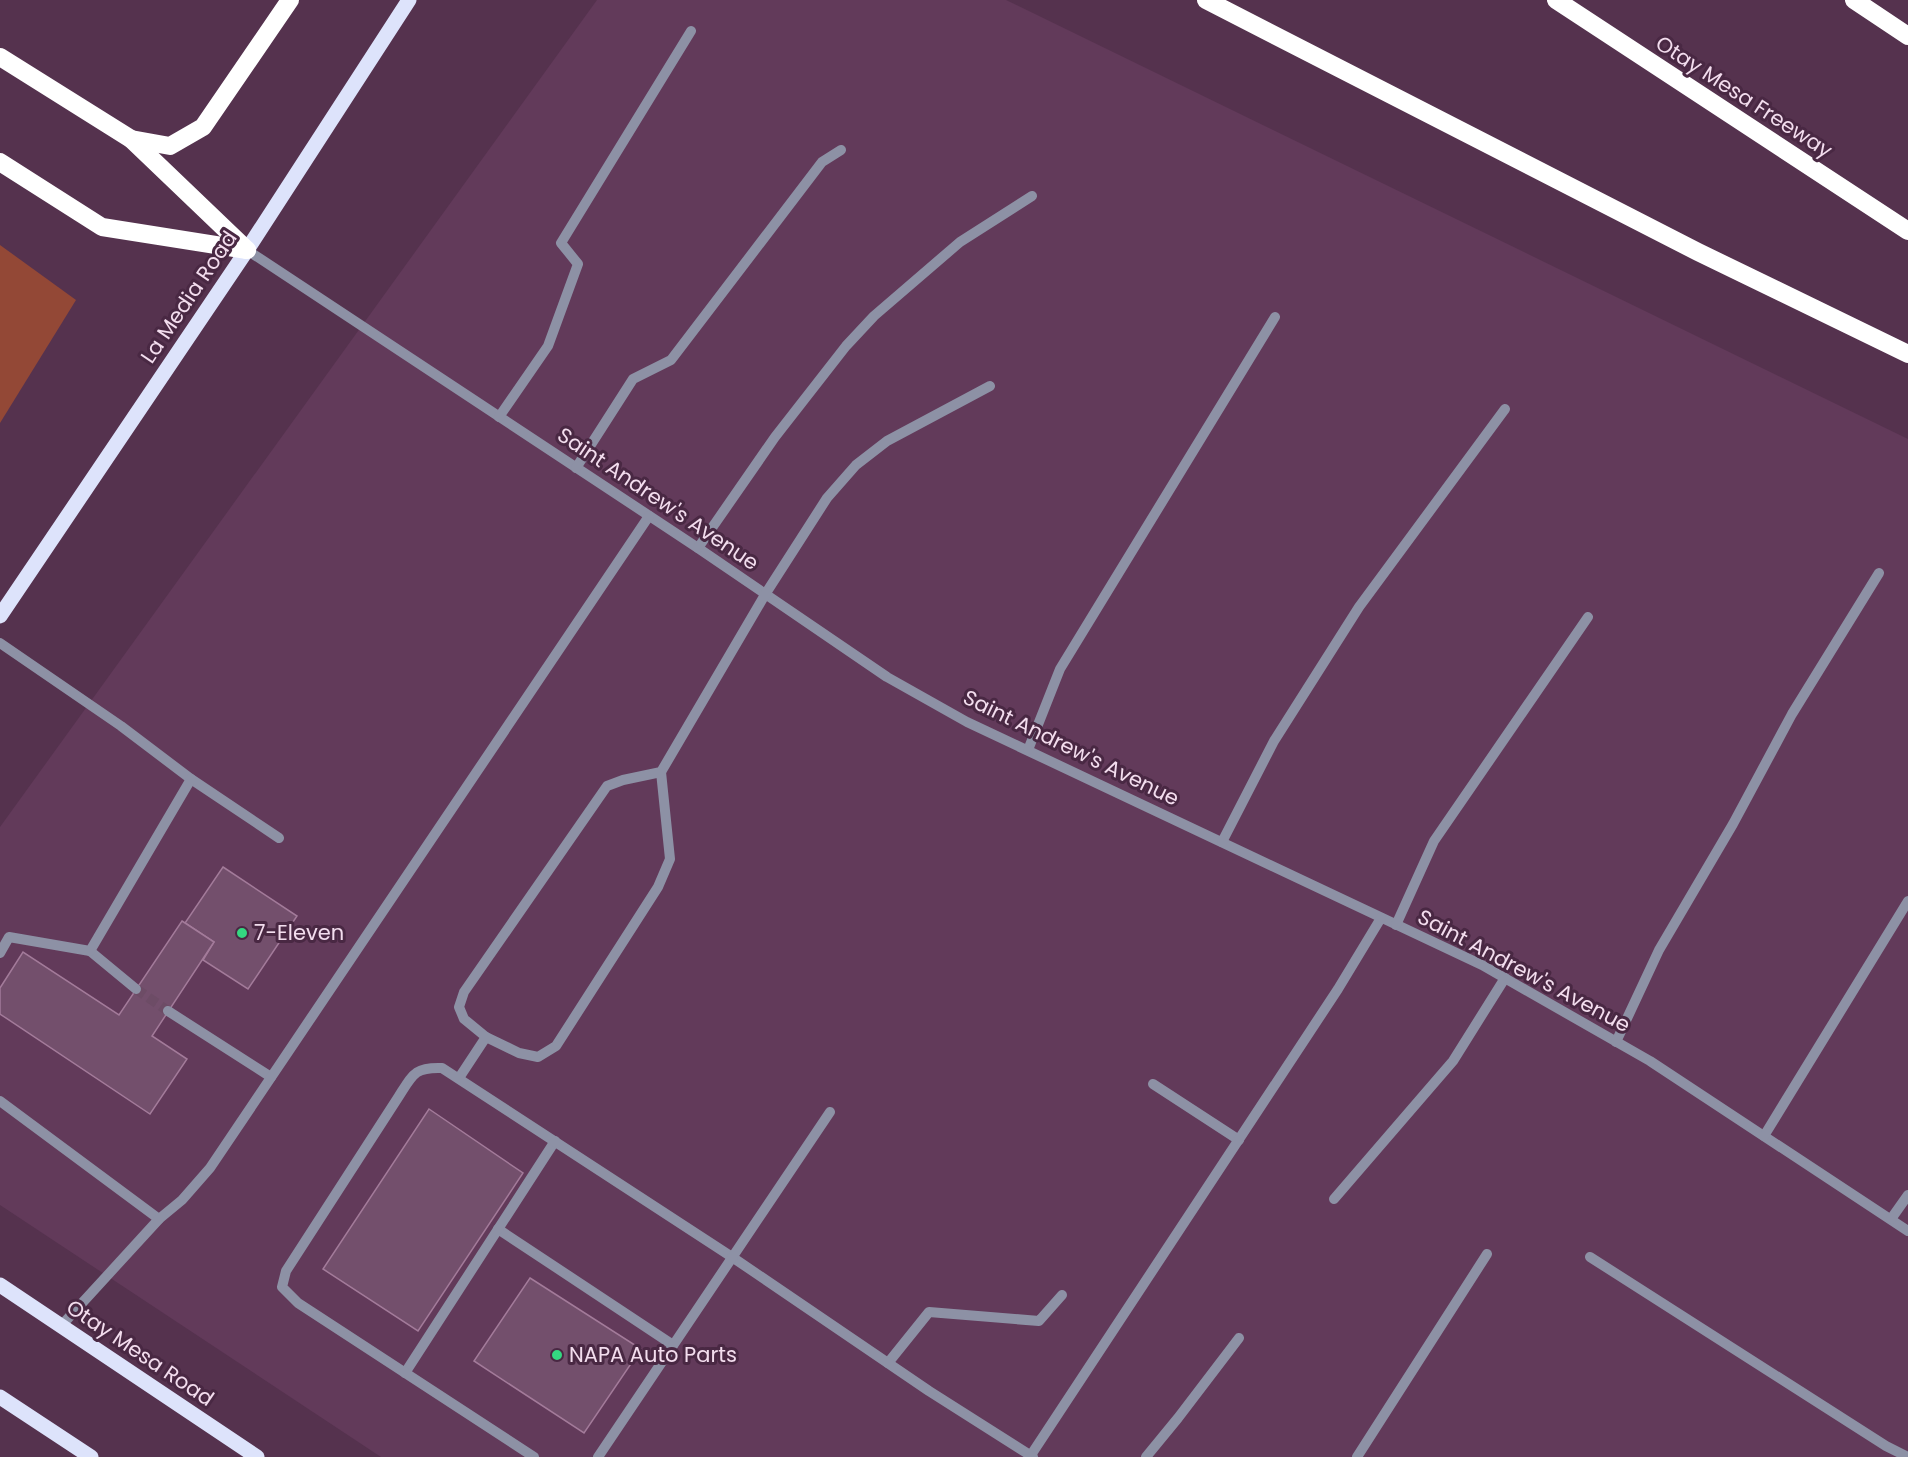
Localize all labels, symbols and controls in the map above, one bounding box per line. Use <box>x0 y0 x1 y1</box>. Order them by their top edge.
street label: Otay Mesa Freeway <box>1650 29 1838 165</box>
street label: La Media Road <box>134 225 244 369</box>
street label: Saint Andrew's Avenue <box>552 420 765 577</box>
street label: Saint Andrew's Avenue <box>958 683 1184 813</box>
street label: Saint Andrew's Avenue <box>1413 902 1636 1039</box>
place label: 7-Eleven <box>254 918 344 947</box>
marker: 7-Eleven <box>235 926 249 940</box>
street label: Otay Mesa Road <box>61 1292 220 1413</box>
place label: NAPA Auto Parts <box>569 1340 737 1369</box>
marker: NAPA Auto Parts <box>550 1348 564 1362</box>

